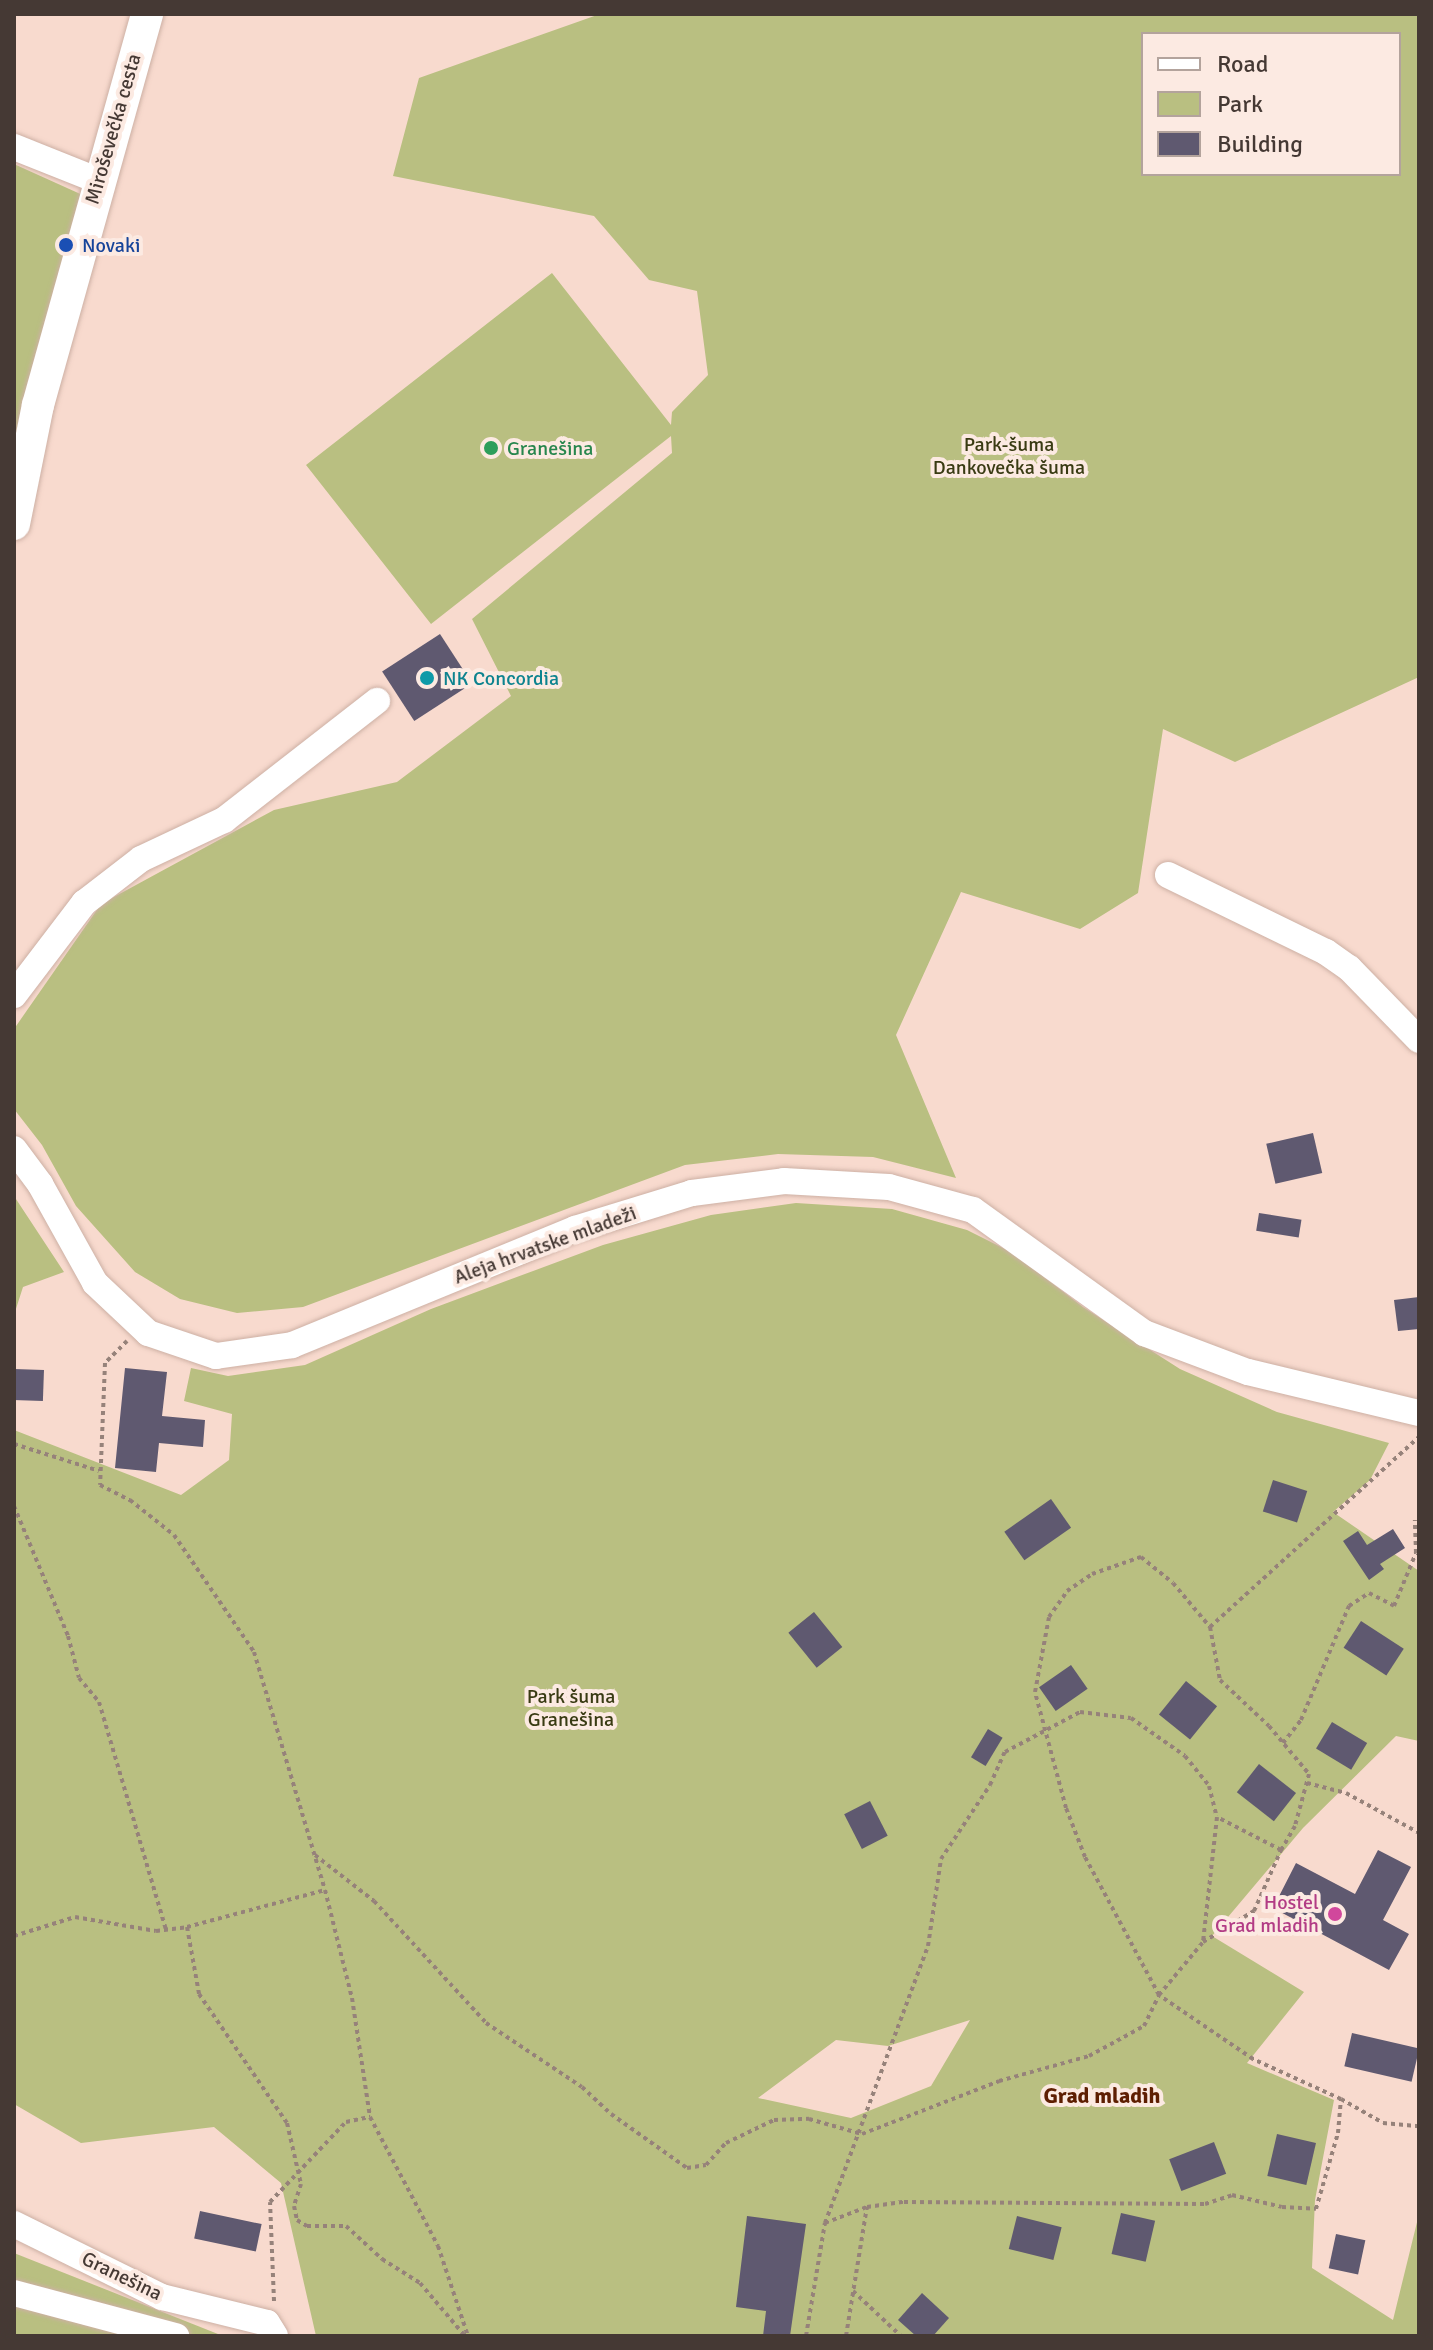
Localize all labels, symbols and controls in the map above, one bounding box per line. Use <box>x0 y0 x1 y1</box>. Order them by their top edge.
legend <box>1141 32 1401 176</box>
text: Road <box>1217 49 1268 79</box>
street label: Miroševečka cesta <box>80 51 146 207</box>
text: Park <box>1217 89 1263 119</box>
text: Building <box>1217 129 1303 159</box>
place label: Novaki <box>82 233 140 257</box>
marker: Novaki <box>57 236 75 254</box>
park label: Park-šuma Dankovečka šuma <box>933 433 1085 480</box>
place label: Granešina <box>507 436 593 460</box>
marker: Granešina <box>482 439 500 457</box>
place label: NK Concordia <box>443 666 559 690</box>
marker: NK Concordia <box>418 669 436 687</box>
street label: Aleja hrvatske mladeži <box>451 1201 639 1289</box>
park label: Park šuma Granešina <box>527 1685 615 1732</box>
place label: Hostel Grad mladih <box>1215 1890 1319 1937</box>
marker: Hostel Grad mladih <box>1326 1905 1344 1923</box>
district label: Grad mladih <box>1043 2083 1161 2109</box>
street label: Granešina <box>78 2246 166 2306</box>

